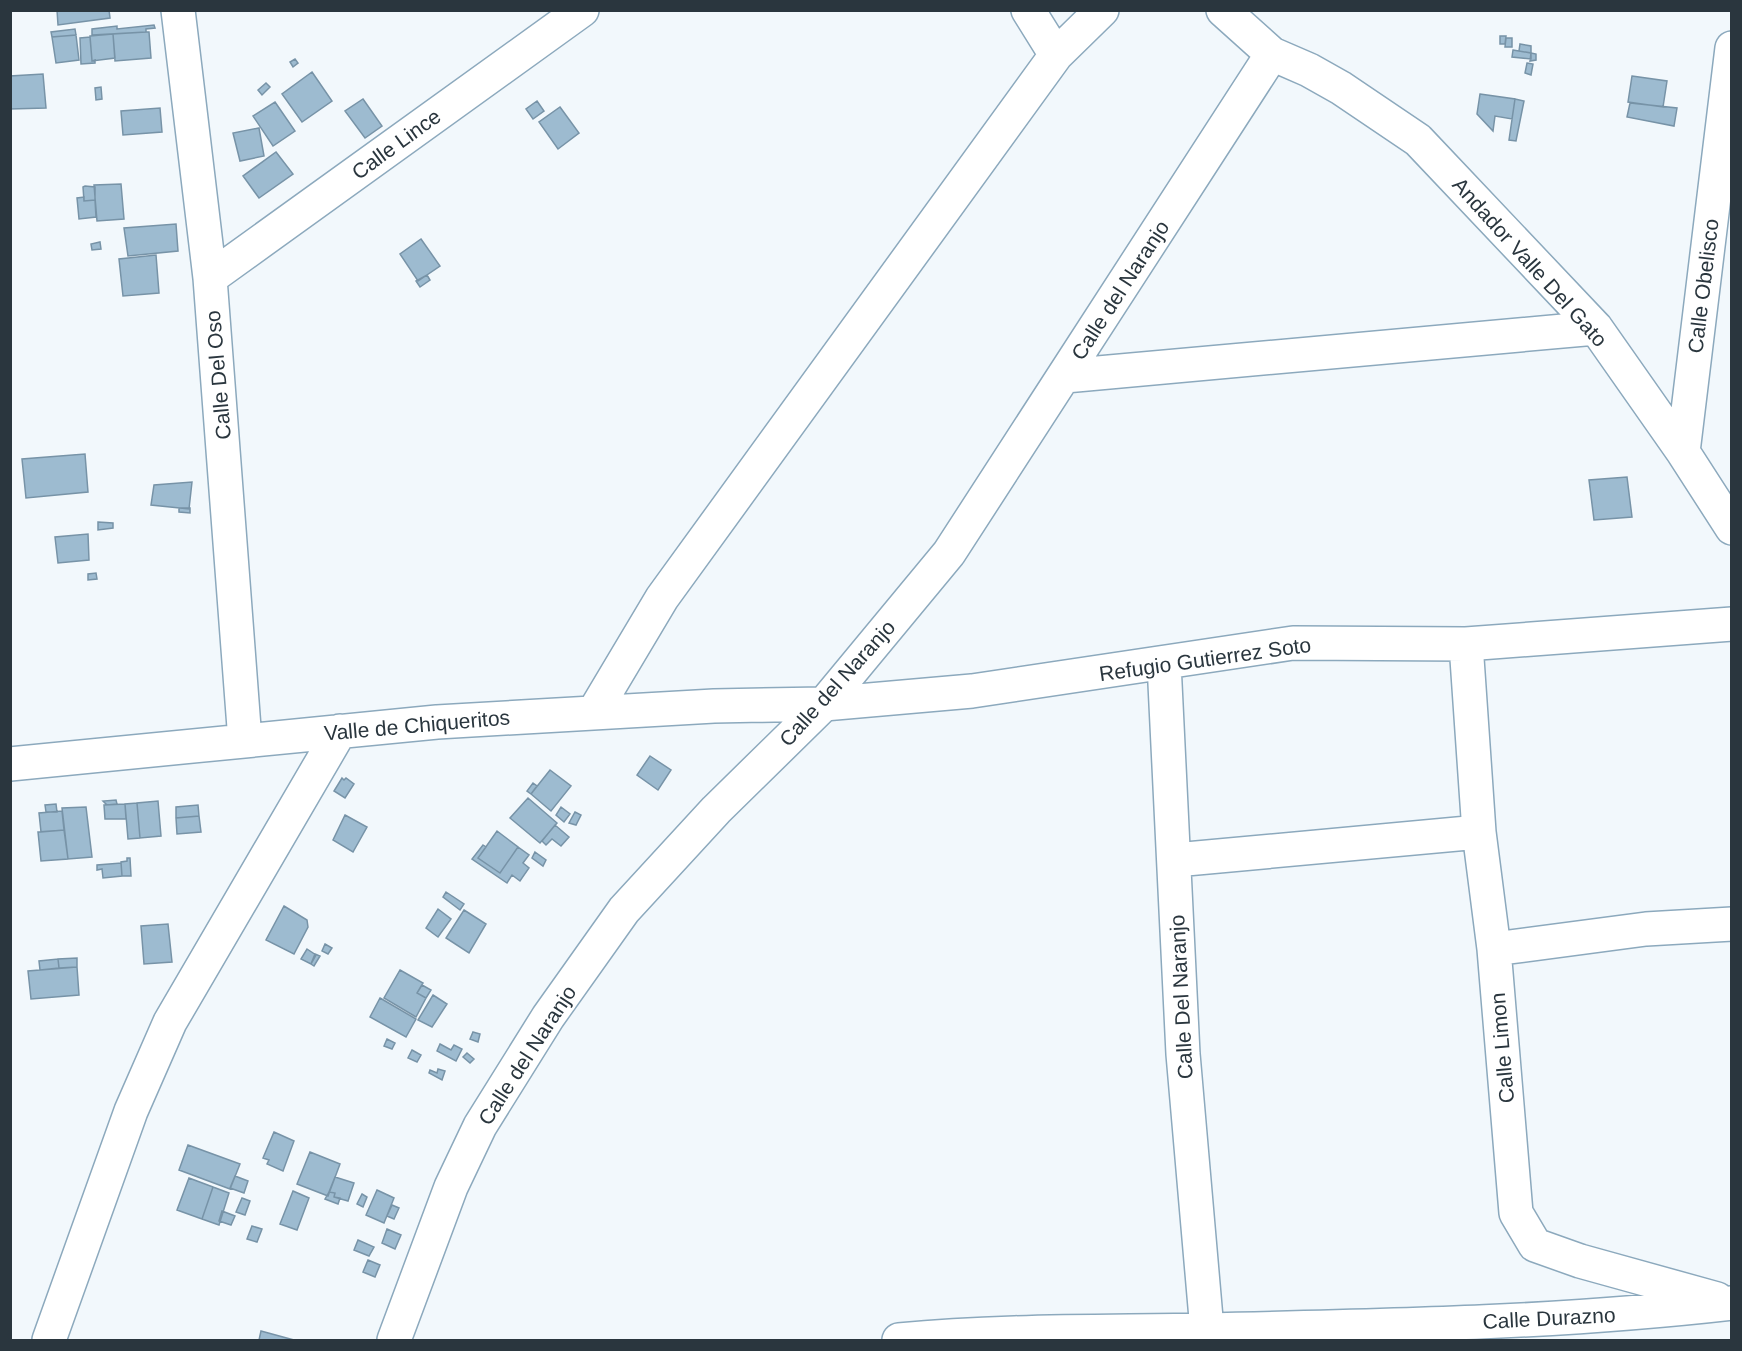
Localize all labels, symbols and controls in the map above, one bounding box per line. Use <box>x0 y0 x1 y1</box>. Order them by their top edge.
street label: Calle Lince <box>347 104 445 184</box>
street label: Andador Valle Del Gato <box>1448 173 1612 351</box>
street label: Calle del Naranjo <box>1066 216 1174 364</box>
street label: Calle Obelisco <box>1683 217 1723 355</box>
street label: Calle Del Oso <box>201 309 235 441</box>
street label: Calle del Naranjo <box>775 615 899 751</box>
street label: Refugio Gutierrez Soto <box>1098 633 1312 685</box>
street label: Valle de Chiqueritos <box>323 705 511 745</box>
street label: Calle Del Naranjo <box>1165 914 1197 1080</box>
street label: Calle del Naranjo <box>473 981 581 1129</box>
street label: Calle Limon <box>1486 992 1518 1104</box>
street label: Calle Durazno <box>1482 1303 1616 1333</box>

